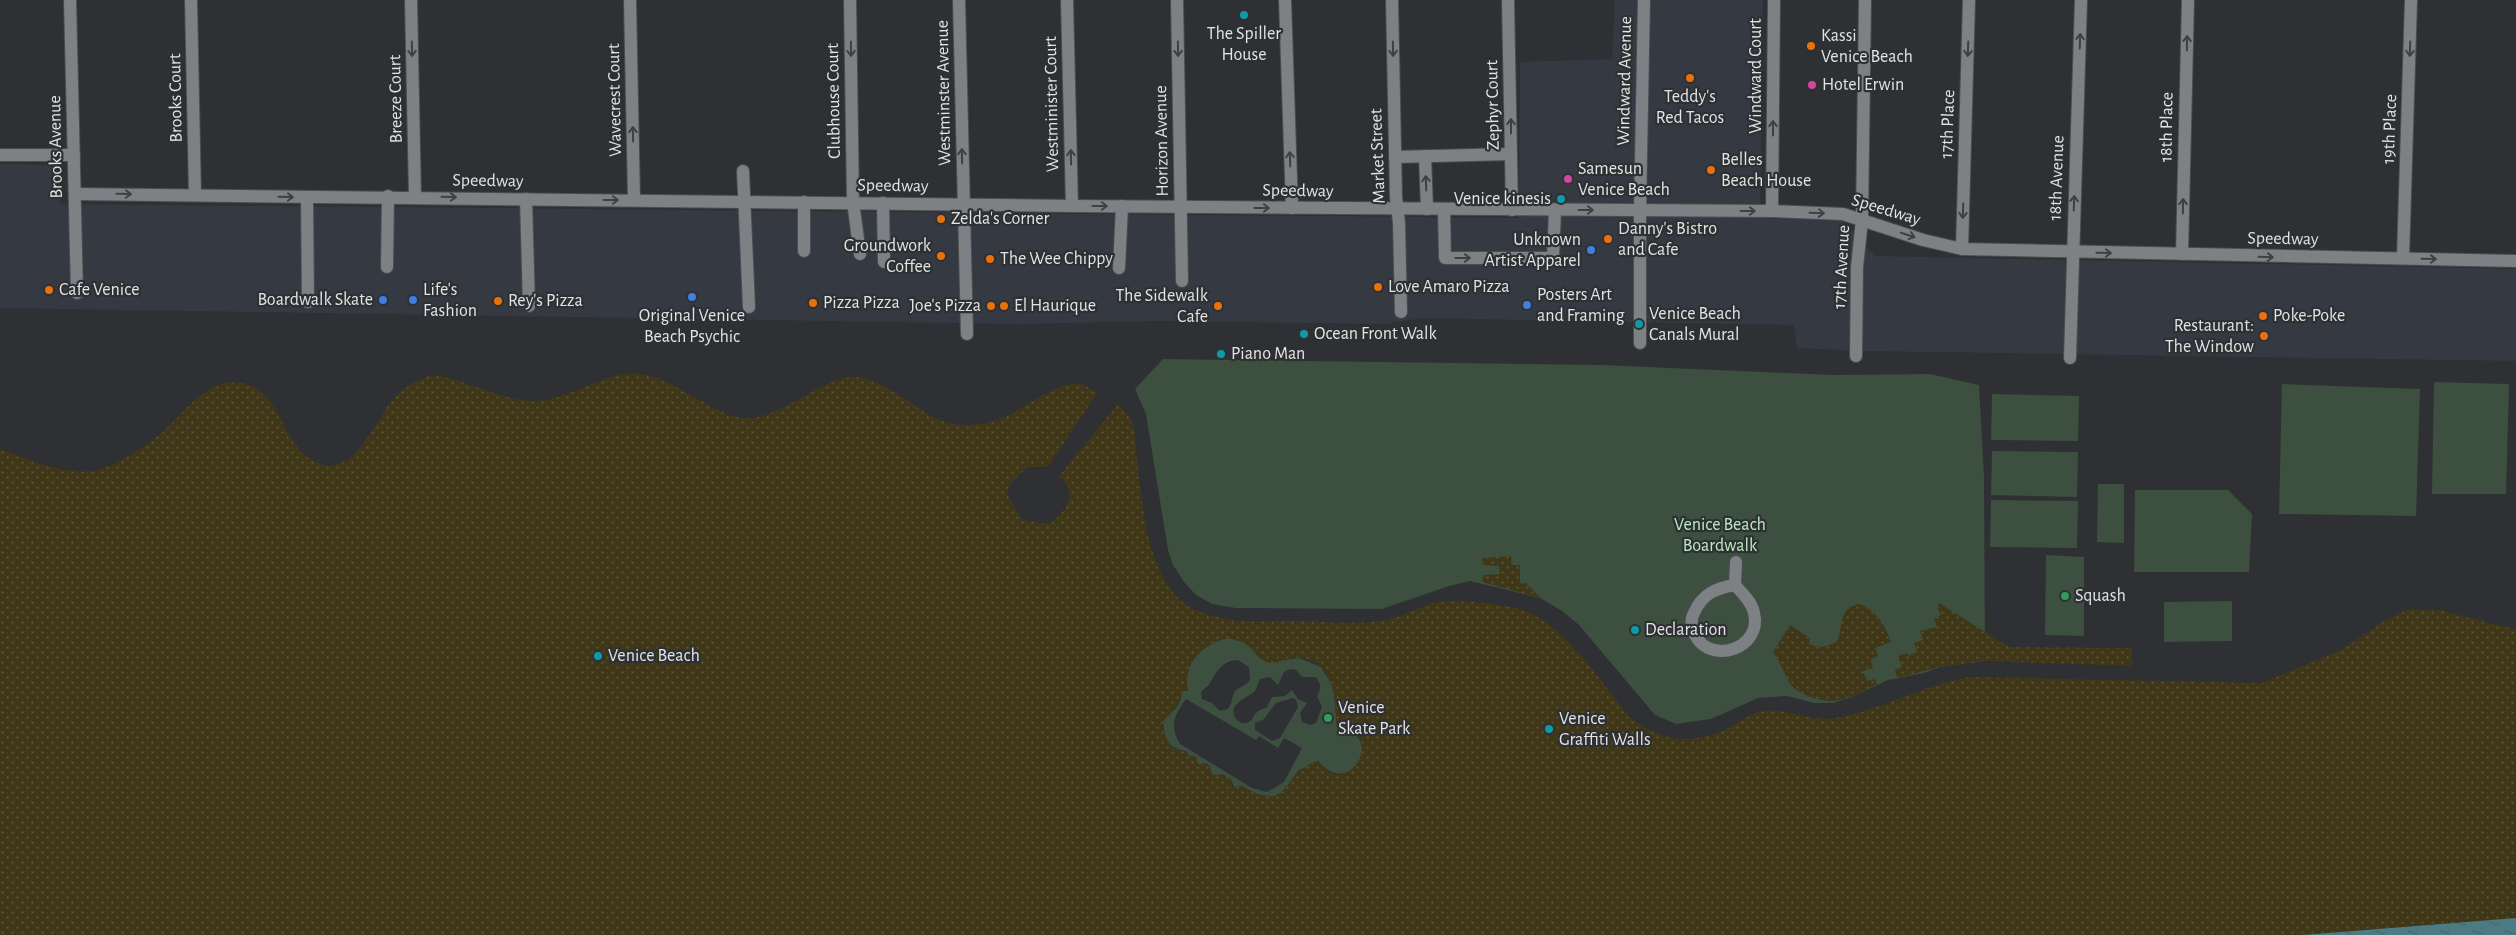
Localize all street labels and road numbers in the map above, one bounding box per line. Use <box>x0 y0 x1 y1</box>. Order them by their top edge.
street label: Windward Avenue <box>1615 16 1635 146</box>
street label: Windward Court <box>1747 18 1765 134</box>
street label: Westminster Avenue <box>934 20 954 166</box>
street label: Westminister Court <box>1042 36 1062 172</box>
street label: Wavecrest Court <box>605 43 625 157</box>
street label: Clubhouse Court <box>824 43 844 159</box>
street label: Brooks Court <box>166 53 186 143</box>
street label: Breeze Court <box>386 54 406 144</box>
street label: Zephyr Court <box>1483 59 1503 150</box>
street label: Horizon Avenue <box>1152 85 1172 197</box>
street label: 17th Place <box>1938 89 1958 159</box>
street label: 18th Place <box>2157 92 2177 162</box>
street label: 19th Place <box>2380 94 2400 164</box>
street label: Brooks Avenue <box>46 95 66 199</box>
street label: Market Street <box>1367 108 1389 204</box>
street label: 18th Avenue <box>2047 135 2067 221</box>
street label: Speedway <box>452 171 524 191</box>
street label: Speedway <box>857 176 929 196</box>
street label: Speedway <box>1262 181 1334 201</box>
street label: Speedway <box>1849 191 1923 229</box>
street label: 17th Avenue <box>1831 224 1853 310</box>
street label: Speedway <box>2247 229 2319 249</box>

